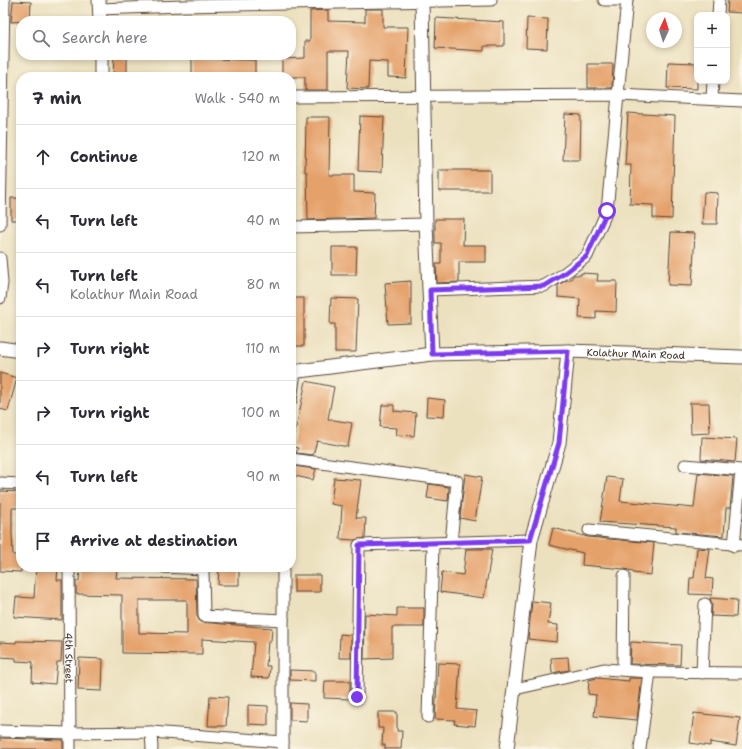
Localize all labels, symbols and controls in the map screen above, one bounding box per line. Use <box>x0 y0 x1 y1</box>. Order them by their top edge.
north arrow <box>646 12 682 48</box>
map controls <box>694 12 730 84</box>
button: + <box>694 12 730 48</box>
search box <box>16 16 296 60</box>
icon: search <box>30 27 52 49</box>
text: Search here <box>62 28 148 48</box>
button: − <box>694 48 730 84</box>
text: 7 min <box>32 87 82 109</box>
text: Walk · 540 m <box>195 90 280 107</box>
icon: ahead <box>32 146 54 168</box>
text: Continue <box>70 147 138 167</box>
text: 120 m <box>242 148 280 165</box>
route start <box>598 202 616 220</box>
icon: left <box>32 210 54 232</box>
text: Turn left <box>70 211 138 231</box>
text: 40 m <box>246 212 280 229</box>
text: Turn left <box>70 266 138 286</box>
icon: left <box>32 274 54 296</box>
text: 80 m <box>246 276 280 293</box>
text: Kolathur Main Road <box>70 286 198 303</box>
icon: right <box>32 338 54 360</box>
text: Turn right <box>70 339 150 359</box>
text: 110 m <box>245 340 280 357</box>
street label: Kolathur Main Road <box>586 346 686 362</box>
icon: right <box>32 402 54 424</box>
text: Turn right <box>70 403 150 423</box>
text: 100 m <box>241 404 280 421</box>
icon: left <box>32 466 54 488</box>
text: Turn left <box>70 467 138 487</box>
text: 90 m <box>246 468 280 485</box>
icon: arrive <box>32 530 54 552</box>
text: Arrive at destination <box>70 531 238 551</box>
street label: 4th Street <box>62 633 76 683</box>
route end <box>348 688 366 706</box>

